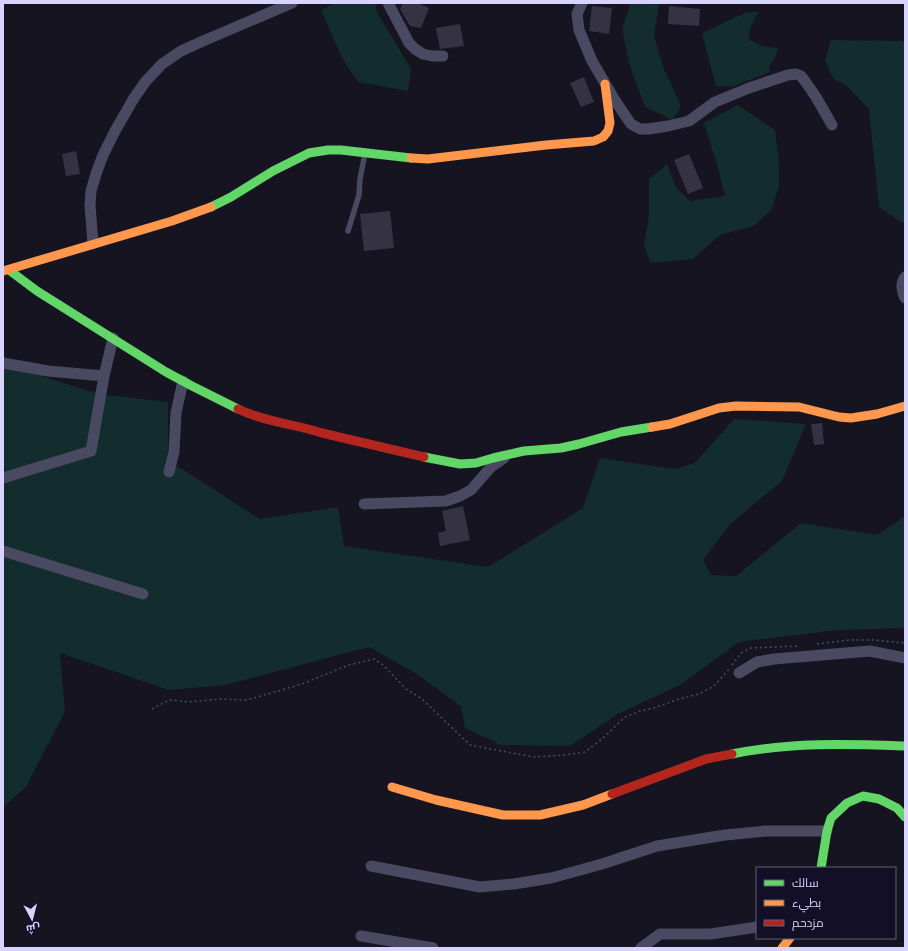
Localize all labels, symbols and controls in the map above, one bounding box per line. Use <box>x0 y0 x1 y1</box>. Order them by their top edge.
legend <box>756 867 896 939</box>
text: سالك <box>792 876 819 890</box>
text: بطيء <box>792 896 821 913</box>
north arrow <box>12 899 52 939</box>
text: مزدحم <box>792 916 824 931</box>
text: ش <box>25 921 41 936</box>

